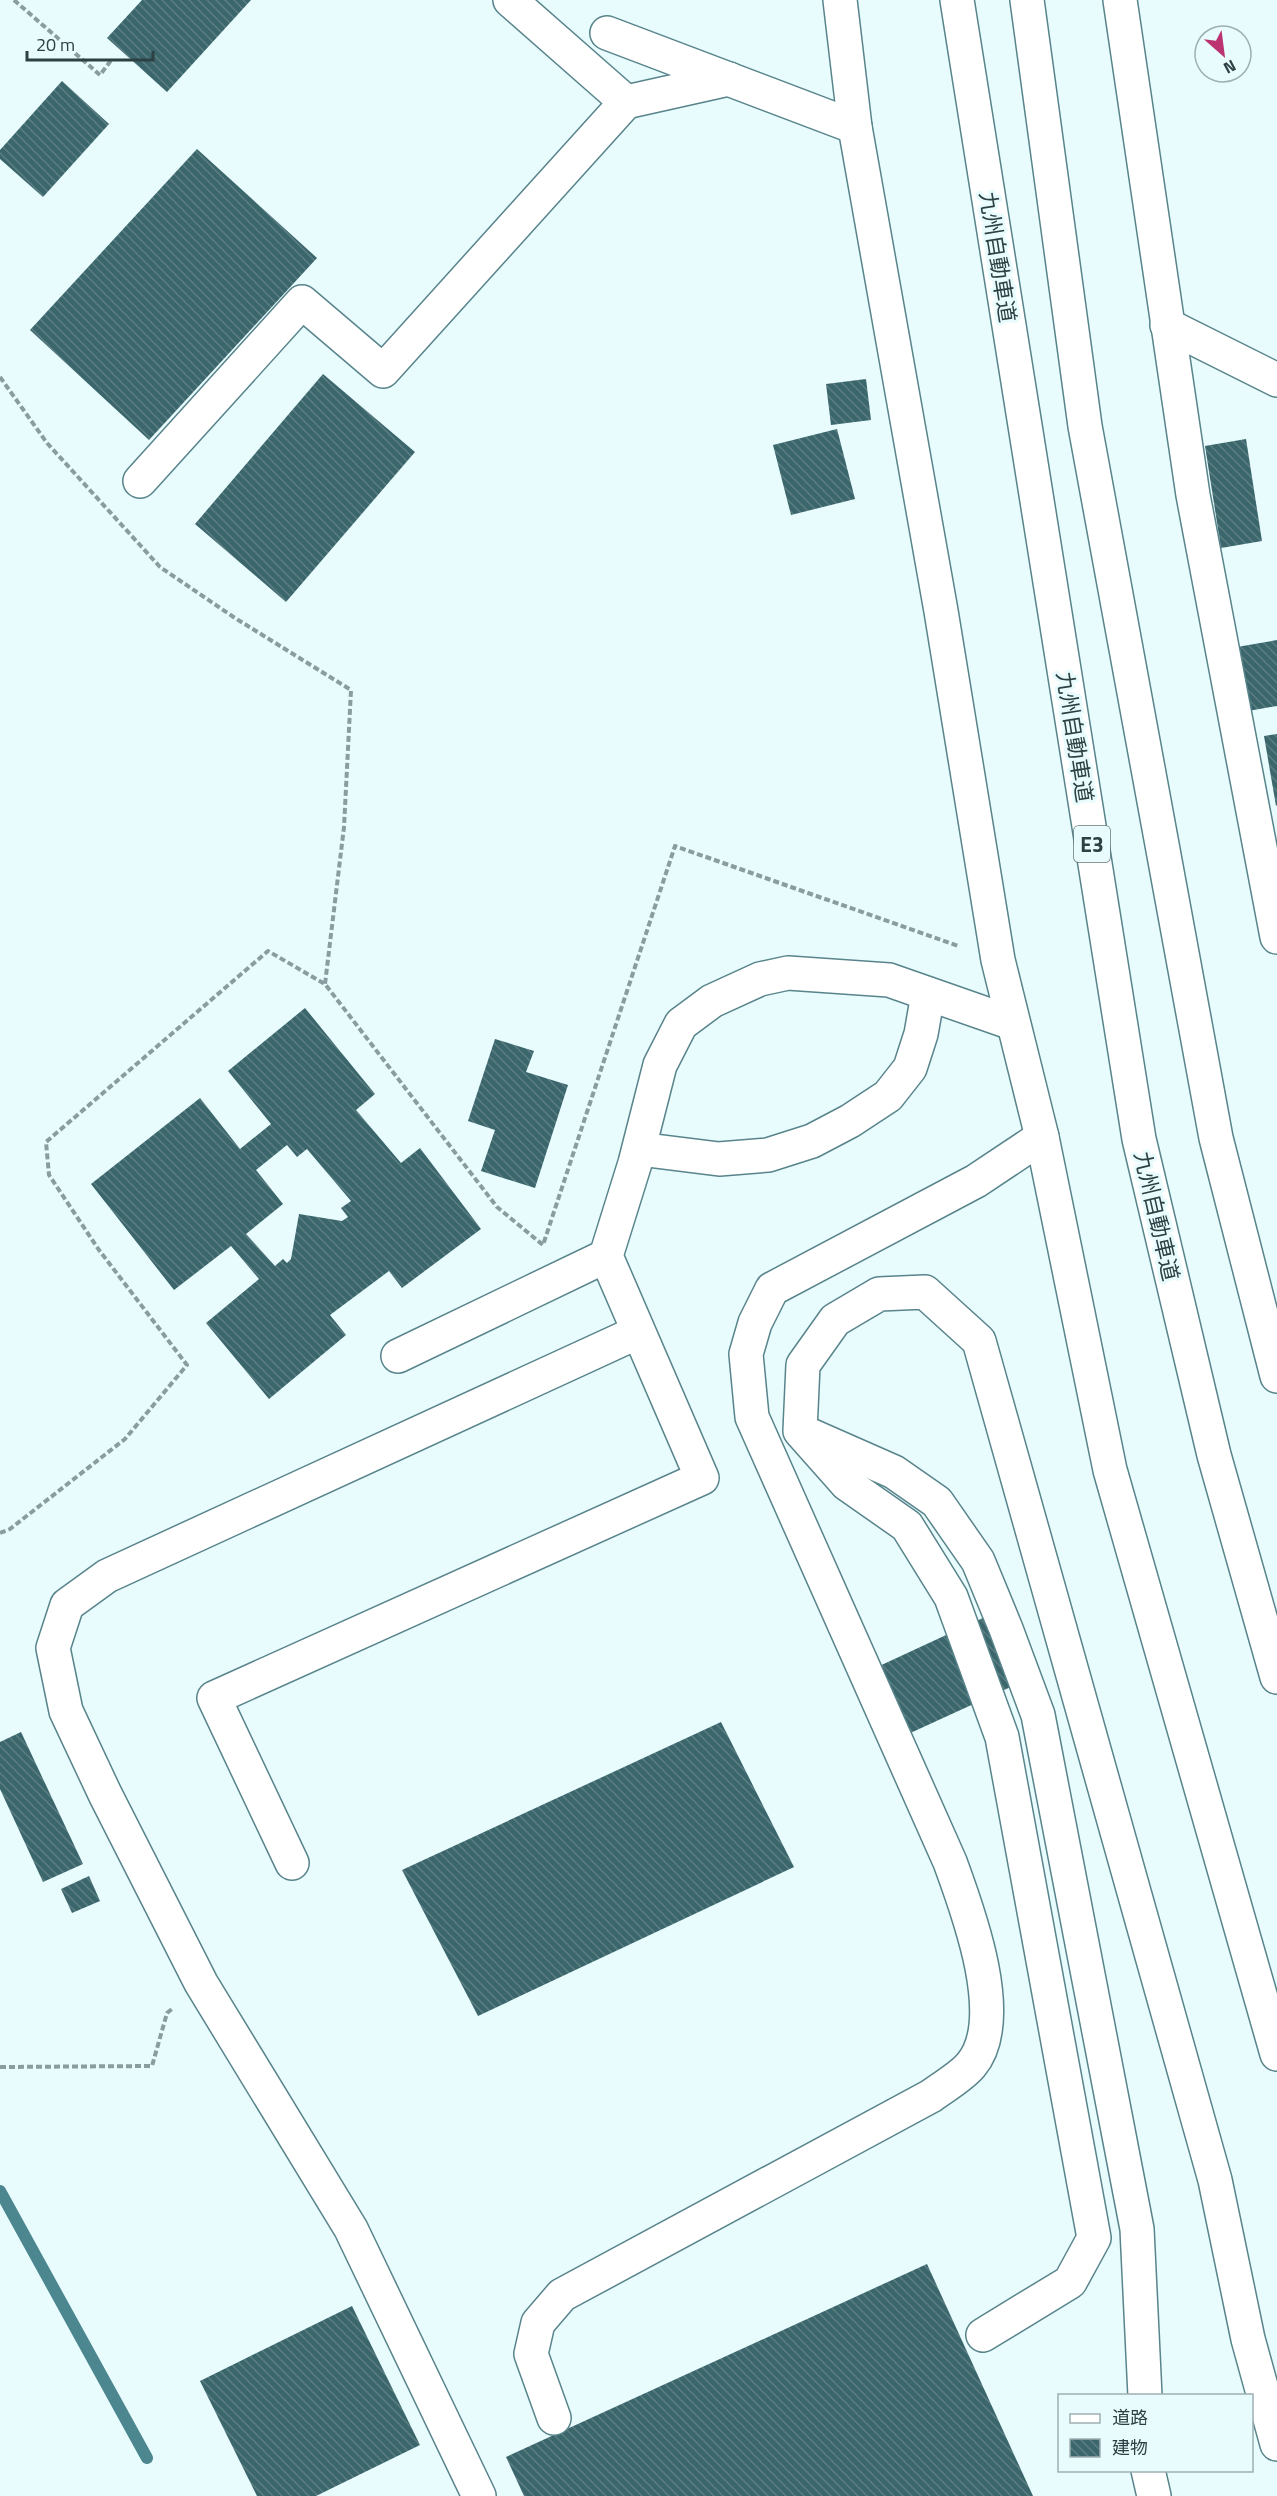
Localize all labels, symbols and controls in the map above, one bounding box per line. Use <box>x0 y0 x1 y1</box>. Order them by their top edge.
scale bar <box>27 24 153 62</box>
north arrow <box>1193 24 1253 84</box>
text: 20 m <box>36 31 75 58</box>
text: N <box>1220 54 1241 80</box>
street label: 九州自動車道 <box>971 189 1025 325</box>
street label: 九州自動車道 <box>1048 669 1102 805</box>
road number: E3 <box>1074 826 1110 862</box>
street label: 九州自動車道 <box>1126 1148 1188 1284</box>
legend <box>1058 2394 1253 2472</box>
text: 道路 <box>1112 2404 1148 2431</box>
text: 建物 <box>1112 2434 1148 2461</box>

